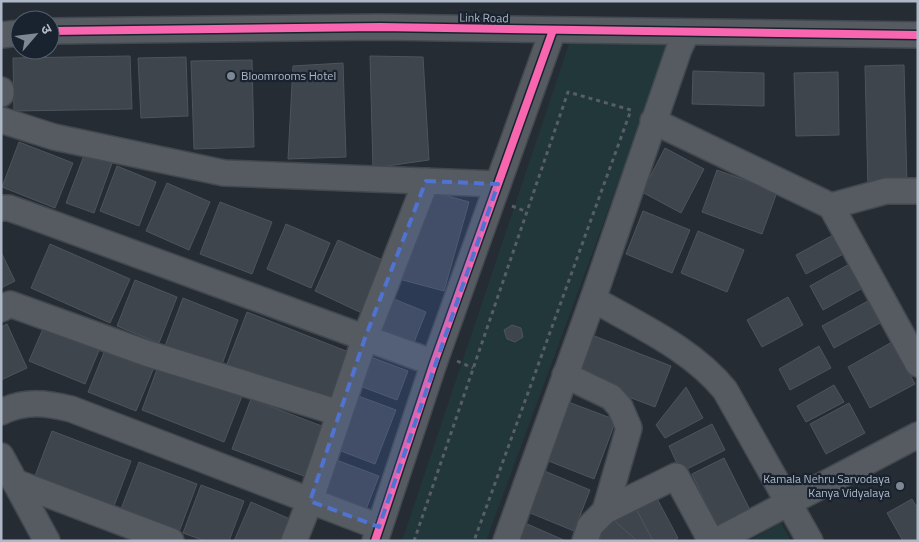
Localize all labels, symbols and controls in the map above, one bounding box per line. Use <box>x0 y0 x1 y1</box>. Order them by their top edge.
street label: Link Road <box>459 8 509 27</box>
north arrow <box>10 10 60 60</box>
text: उ <box>36 20 58 38</box>
place label: Bloomrooms Hotel <box>241 66 336 85</box>
marker: Bloomrooms Hotel <box>225 70 237 82</box>
place label: Kamala Nehru Sarvodaya Kanya Vidyalaya <box>763 469 890 502</box>
marker: Kamala Nehru Sarvodaya Kanya Vidyalaya <box>894 480 906 492</box>

